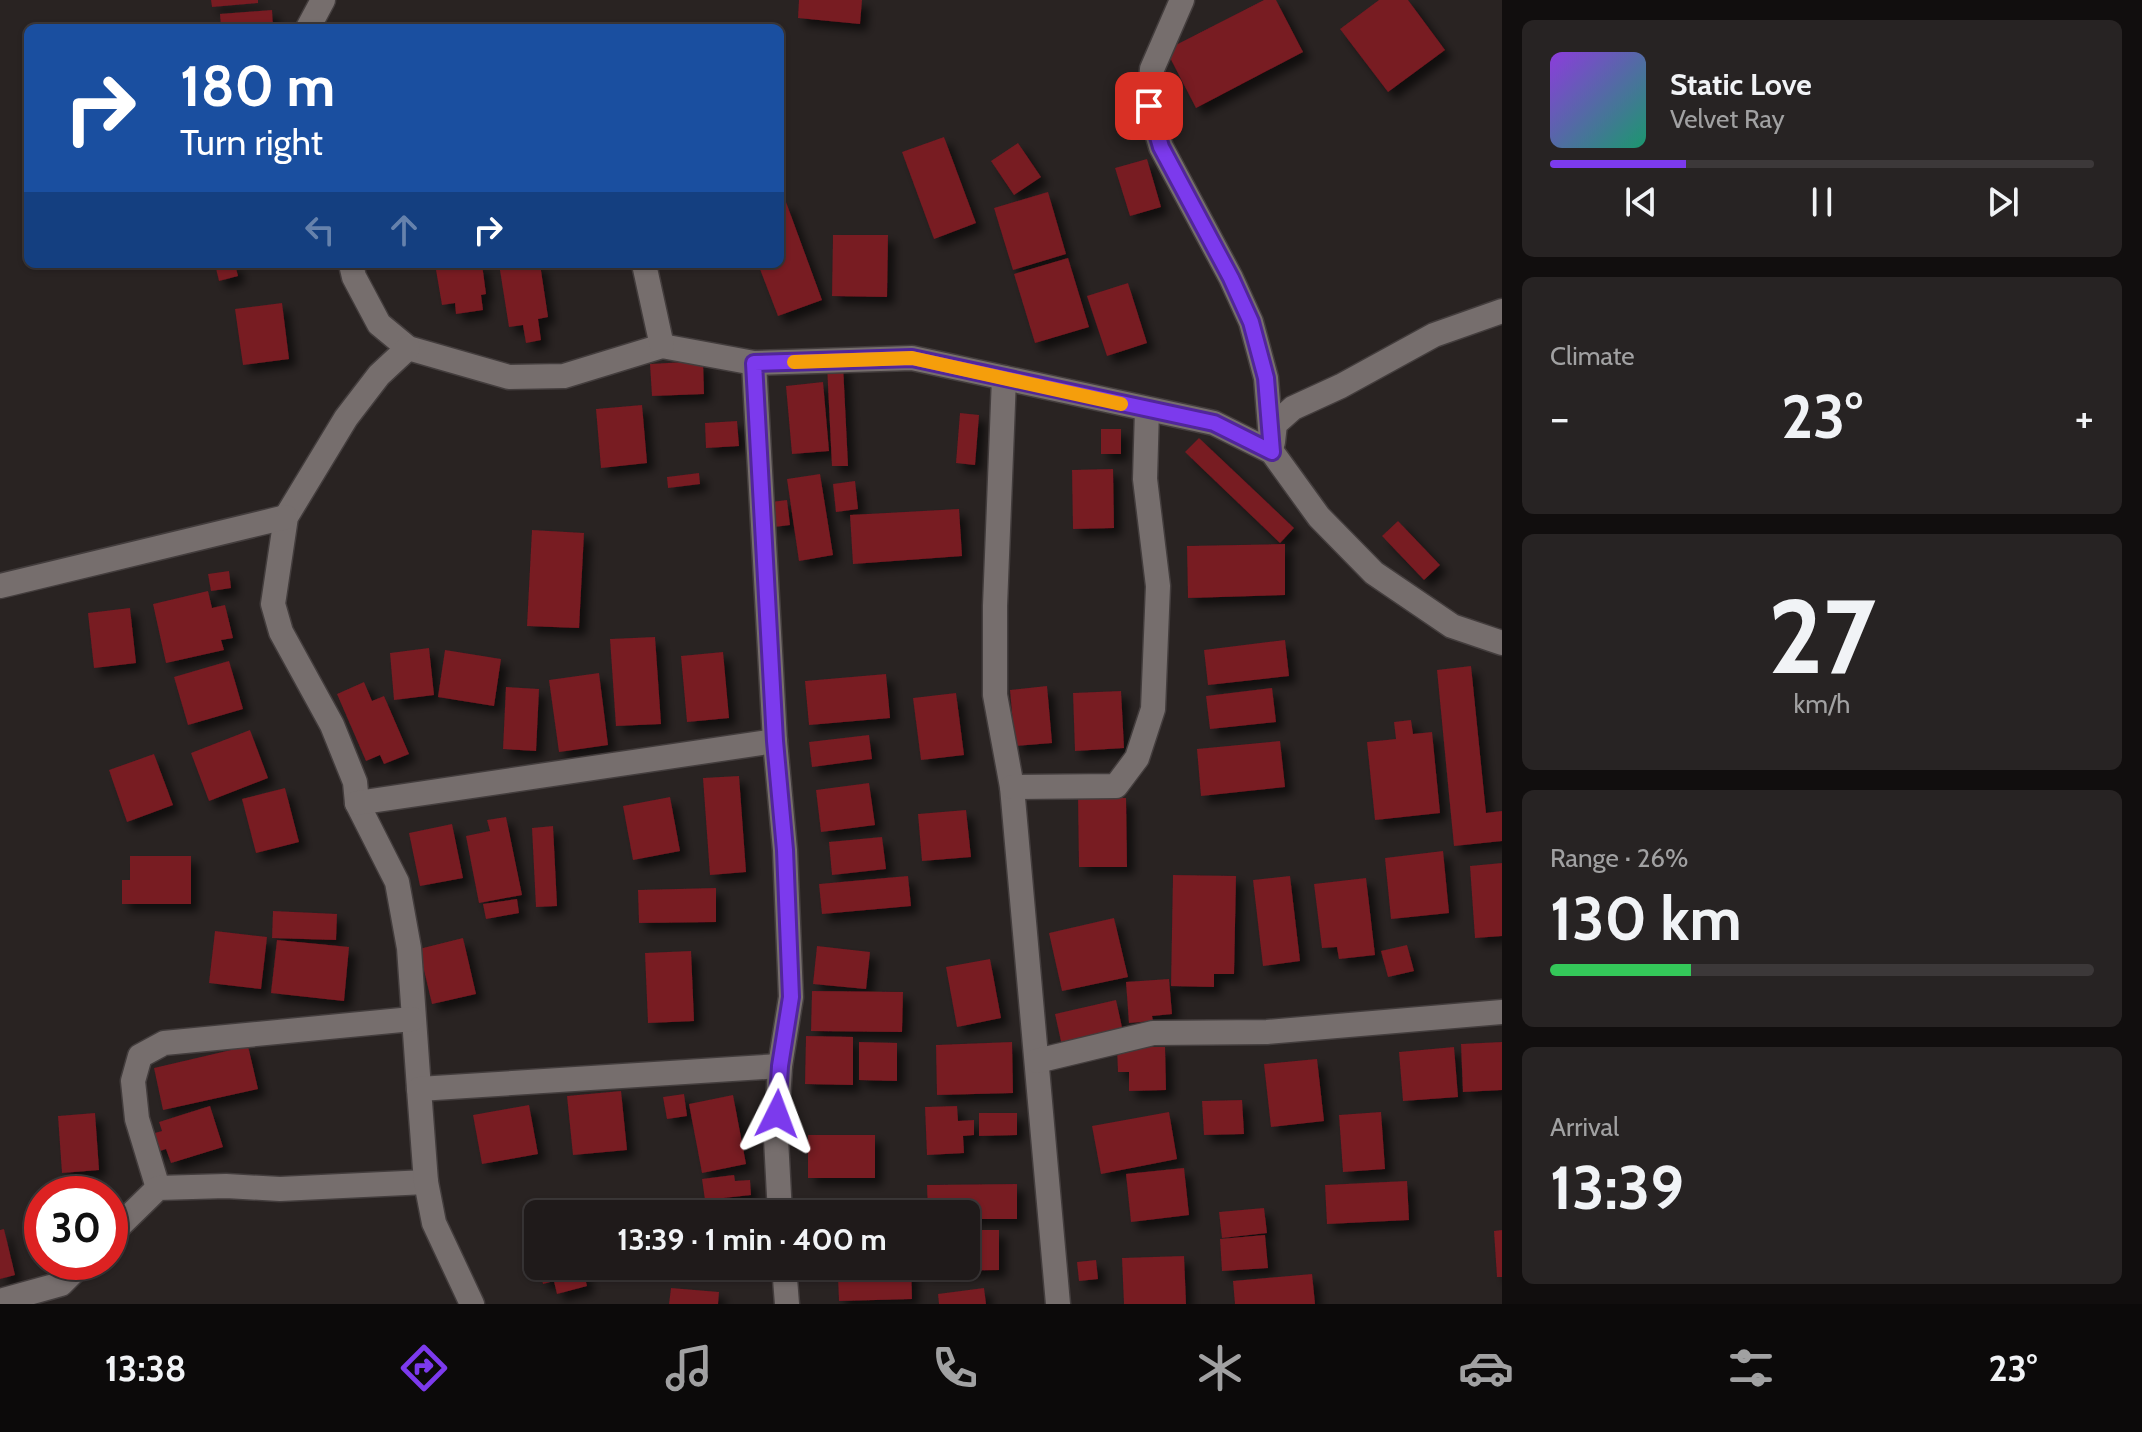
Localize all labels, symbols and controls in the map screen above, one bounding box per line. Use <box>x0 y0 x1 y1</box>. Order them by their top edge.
text: 180 m <box>180 52 335 120</box>
icon: right <box>48 56 152 160</box>
text: Static Love <box>1670 66 1812 103</box>
pin <box>1115 72 1183 140</box>
icon: arrive <box>1127 84 1171 128</box>
text: Velvet Ray <box>1670 103 1785 135</box>
text: Turn right <box>180 120 323 164</box>
icon: previous <box>1619 180 1663 224</box>
icon: pause <box>1800 180 1844 224</box>
icon: next <box>1981 180 2025 224</box>
icon: left <box>298 208 342 252</box>
icon: ahead <box>382 208 426 252</box>
icon: right <box>466 208 510 252</box>
text: Climate <box>1550 340 1635 372</box>
text: 23° <box>1781 380 1863 453</box>
text: − <box>1550 391 1569 444</box>
text: + <box>2075 391 2094 444</box>
text: 27 <box>1768 573 1876 699</box>
text: km/h <box>1794 688 1850 720</box>
text: Range · 26% <box>1550 842 1688 874</box>
text: 130 km <box>1550 882 1742 955</box>
position arrow <box>735 1072 819 1156</box>
text: Arrival <box>1550 1111 1619 1143</box>
text: 13:39 <box>1550 1151 1684 1224</box>
speed limit sign: 30 <box>24 1176 128 1280</box>
text: 13:39 · 1 min · 400 m <box>617 1221 887 1258</box>
icon: directions <box>396 1340 452 1396</box>
icon: music <box>661 1340 717 1396</box>
icon: phone <box>927 1340 983 1396</box>
icon: climate <box>1192 1340 1248 1396</box>
icon: car <box>1458 1340 1514 1396</box>
icon: filters <box>1723 1340 1779 1396</box>
text: 13:38 <box>105 1346 187 1390</box>
text: 23° <box>1988 1346 2037 1390</box>

